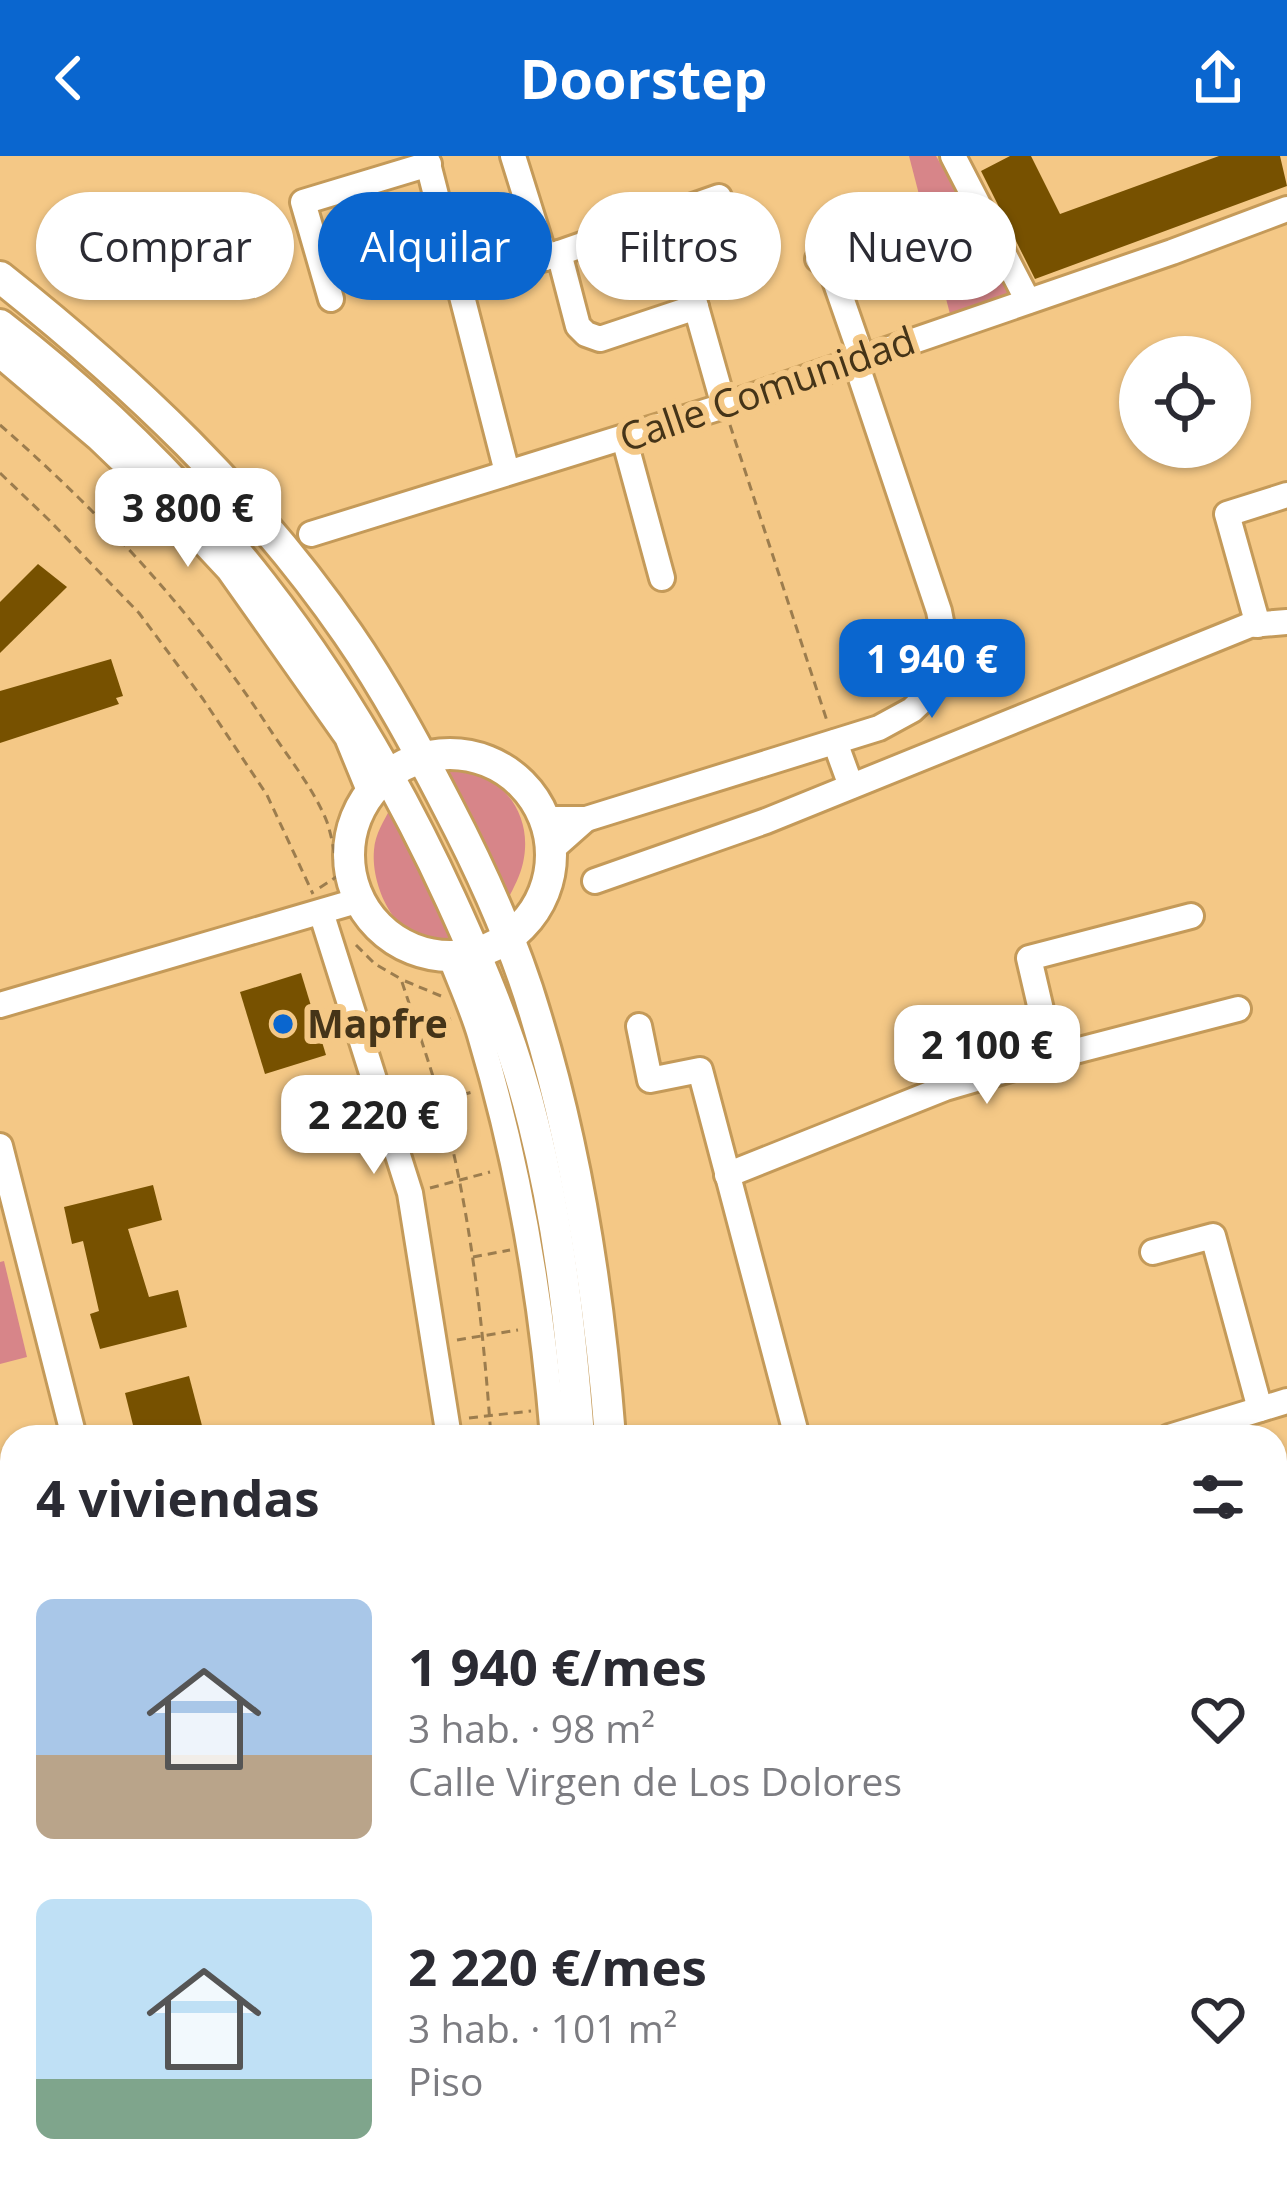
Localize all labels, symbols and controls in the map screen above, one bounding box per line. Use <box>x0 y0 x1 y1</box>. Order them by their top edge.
text: Doorstep <box>520 41 767 115</box>
icon: back <box>36 45 102 111</box>
icon: share <box>1185 45 1251 111</box>
chip: Comprar <box>36 192 294 300</box>
chip: Alquilar <box>318 192 552 300</box>
chip: Filtros <box>576 192 781 300</box>
chip: Nuevo <box>805 192 1016 300</box>
street label: Calle Comunidad <box>612 312 921 463</box>
map controls <box>1119 336 1251 468</box>
button: locate <box>1119 336 1251 468</box>
pin: 3 800 € <box>77 468 299 570</box>
text: 3 800 € <box>122 480 254 533</box>
pin: 1 940 € <box>821 619 1043 721</box>
text: 1 940 € <box>866 631 998 684</box>
place label: Mapfre <box>307 996 448 1049</box>
pin: 2 100 € <box>876 1005 1098 1107</box>
marker: Mapfre <box>270 1011 296 1037</box>
text: 2 100 € <box>921 1017 1053 1070</box>
pin: 2 220 € <box>263 1075 485 1177</box>
text: 2 220 € <box>308 1087 440 1140</box>
text: 4 viviendas <box>36 1462 320 1532</box>
icon: filters <box>1185 1464 1251 1530</box>
text: 1 940 €/mes <box>408 1631 707 1701</box>
icon: home <box>132 1647 276 1791</box>
icon: heart <box>1185 1686 1251 1752</box>
text: 3 hab. · 98 m² <box>408 1701 655 1754</box>
text: Calle Virgen de Los Dolores <box>408 1754 902 1807</box>
text: 2 220 €/mes <box>408 1931 707 2001</box>
icon: home <box>132 1947 276 2091</box>
icon: heart <box>1185 1986 1251 2052</box>
text: 3 hab. · 101 m² <box>408 2001 677 2054</box>
text: Piso <box>408 2054 483 2107</box>

